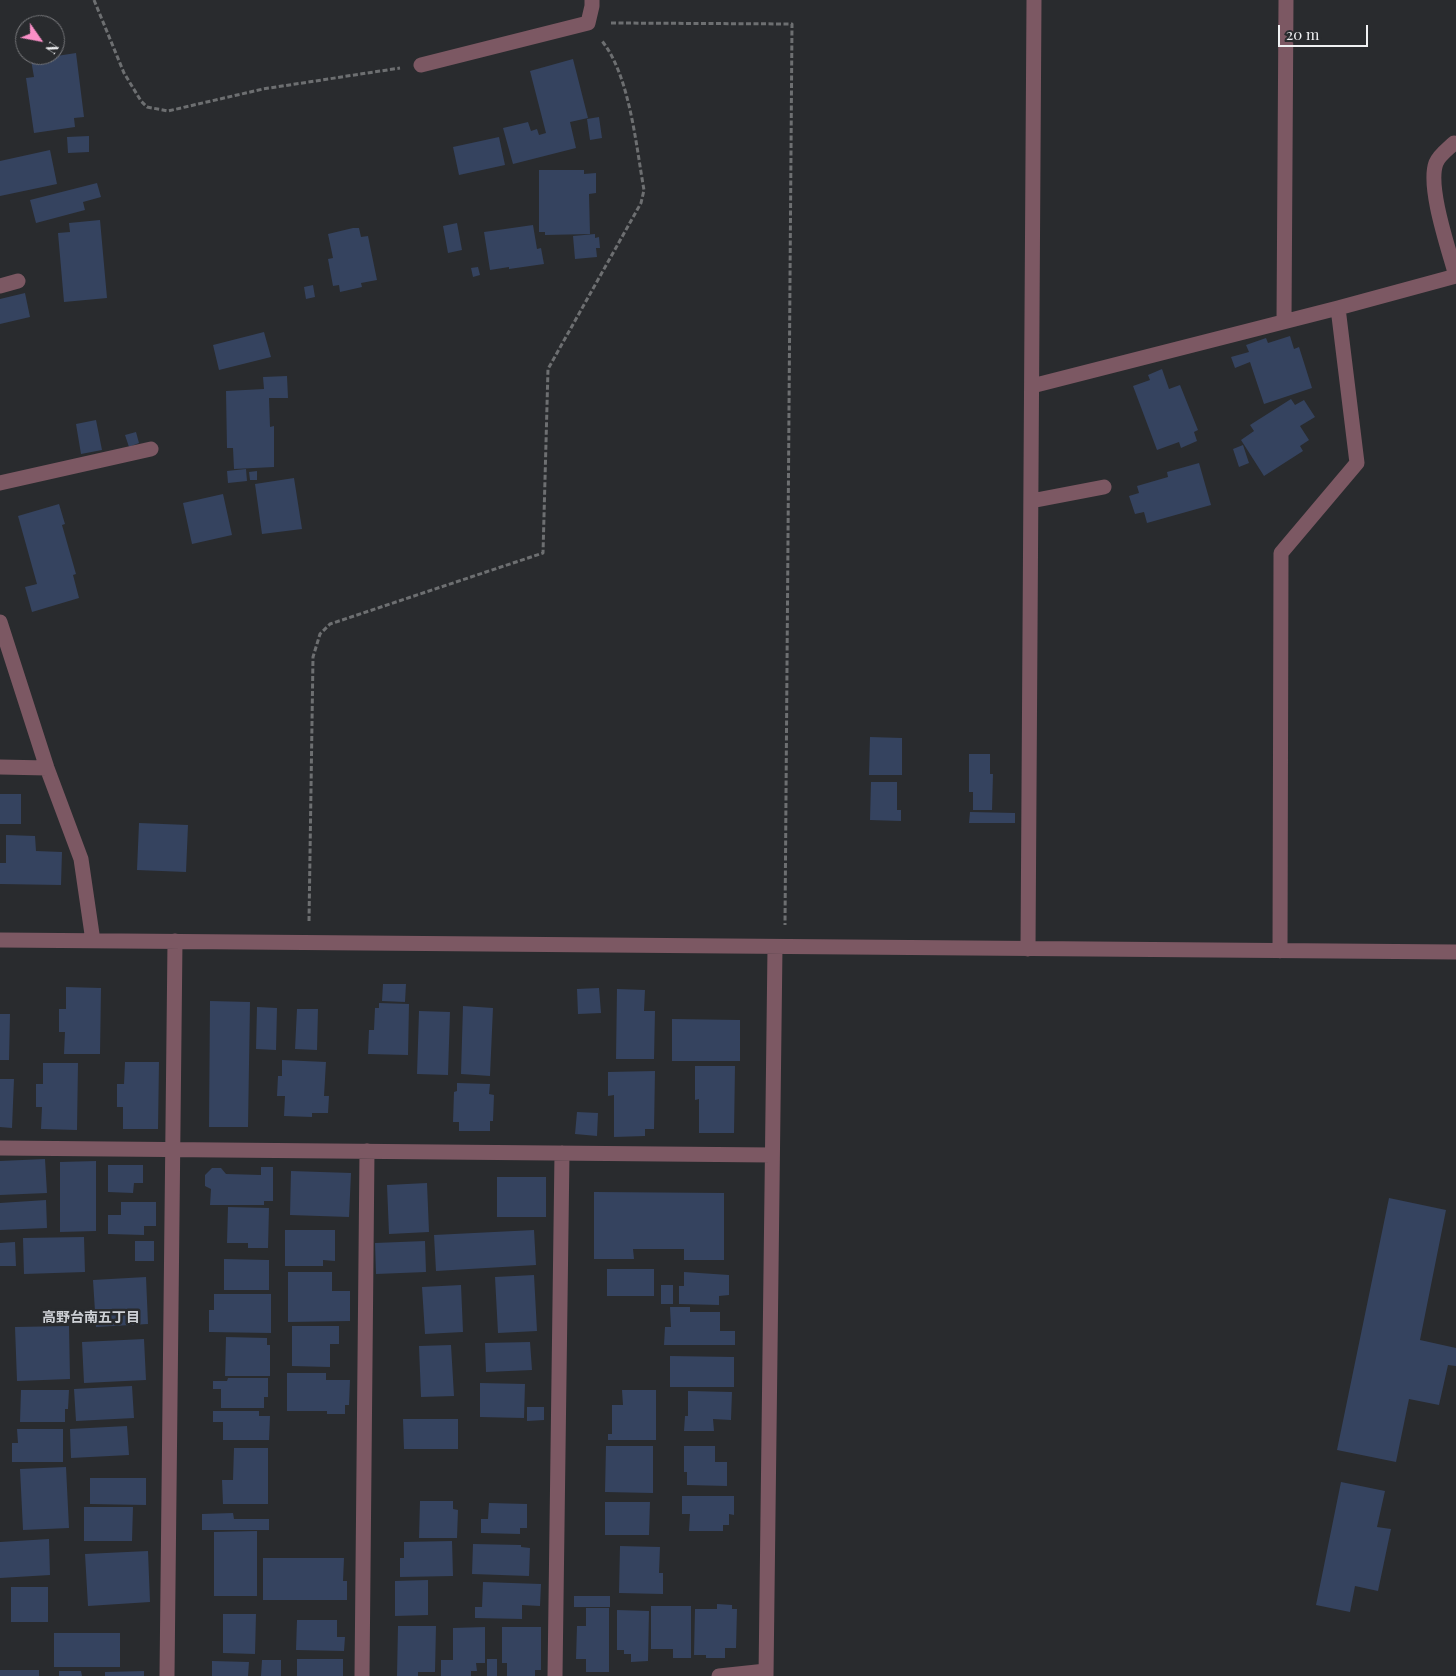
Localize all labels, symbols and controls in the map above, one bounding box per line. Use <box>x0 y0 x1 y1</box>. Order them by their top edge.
north arrow <box>15 15 65 65</box>
scale bar <box>1281 15 1371 47</box>
text: 20 m <box>1286 24 1319 44</box>
text: N <box>41 38 63 57</box>
district label: 高野台南五丁目 <box>42 1310 140 1326</box>

